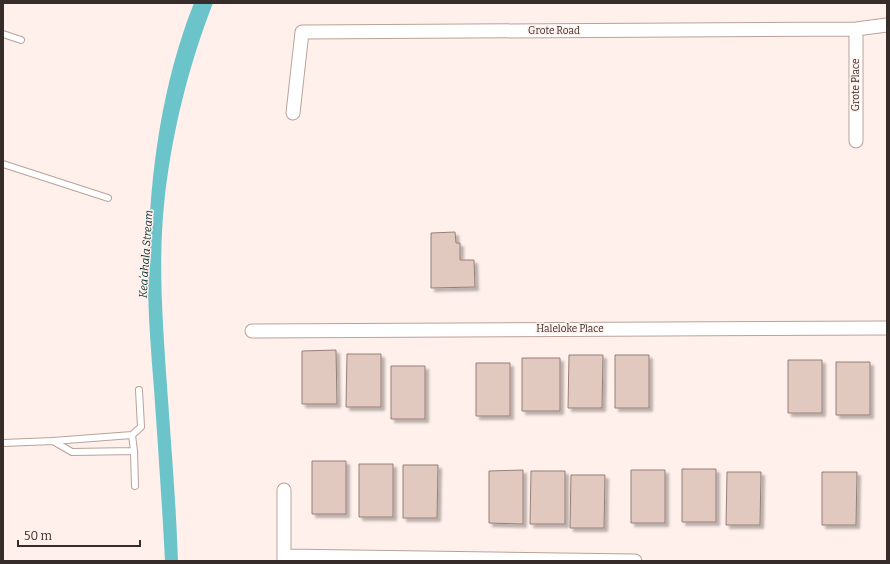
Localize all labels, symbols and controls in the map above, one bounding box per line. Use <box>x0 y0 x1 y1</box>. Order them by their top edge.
street label: Grote Road <box>528 25 580 37</box>
street label: Grote Place <box>850 59 862 111</box>
water label: Keaʻahala Stream <box>136 210 156 298</box>
street label: Haleloke Place <box>536 323 604 335</box>
scale bar <box>18 522 140 548</box>
text: 50 m <box>24 529 53 543</box>

